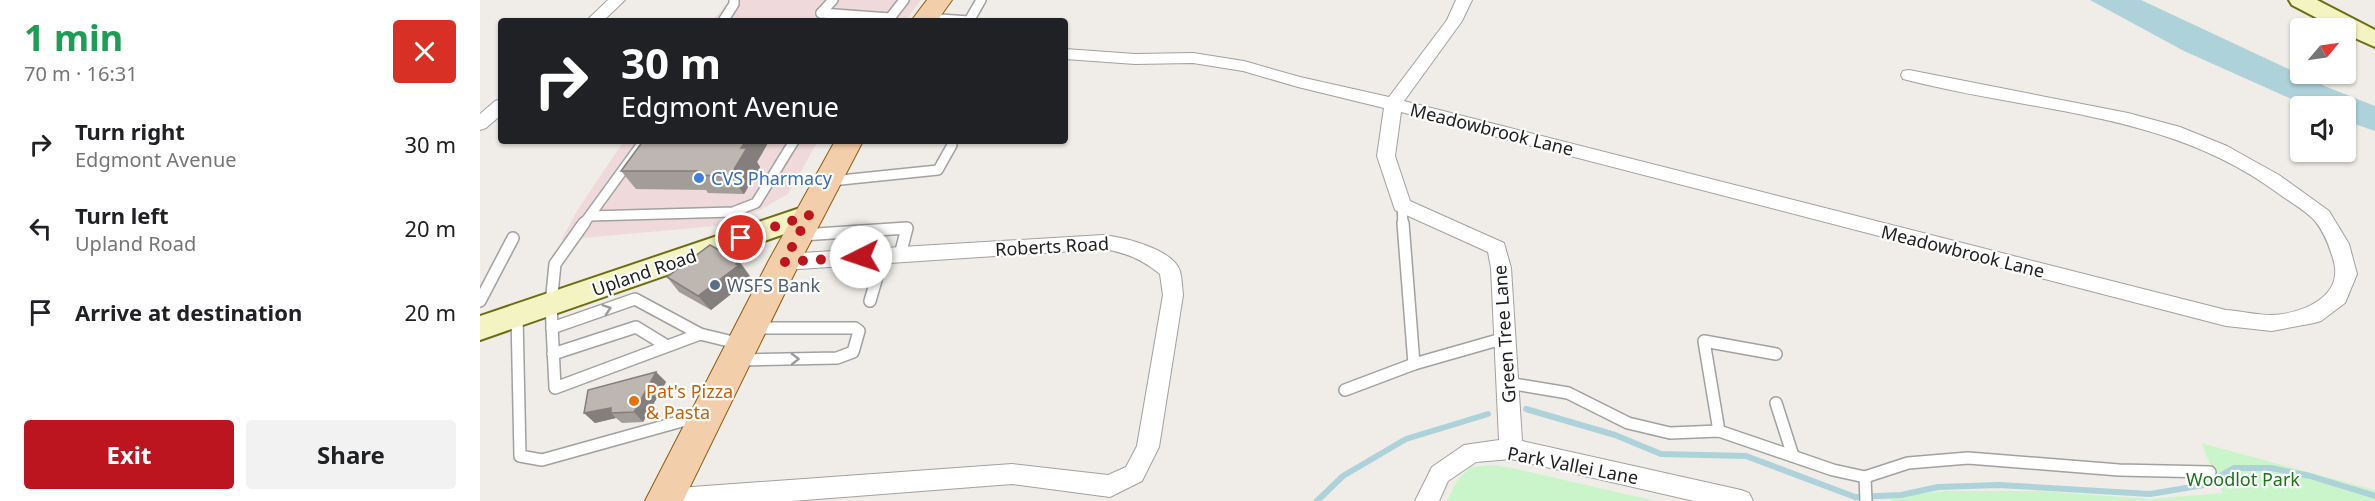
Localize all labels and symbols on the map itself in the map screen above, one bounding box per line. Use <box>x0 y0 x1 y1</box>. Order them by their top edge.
north arrow <box>2290 18 2356 84</box>
street label: Meadowbrook Lane <box>1408 97 1576 161</box>
place label: CVS Pharmacy <box>711 166 833 190</box>
marker: CVS Pharmacy <box>692 171 706 185</box>
pin <box>715 212 766 263</box>
street label: Meadowbrook Lane <box>1879 219 2047 283</box>
position arrow <box>829 225 893 289</box>
street label: Roberts Road <box>995 231 1109 261</box>
street label: Upland Road <box>589 243 699 301</box>
street label: Green Tree Lane <box>1487 264 1521 404</box>
place label: WSFS Bank <box>727 273 820 297</box>
marker: WSFS Bank <box>708 278 722 292</box>
one-way arrow <box>601 303 612 316</box>
one-way arrow <box>790 353 799 365</box>
place label: Pat's Pizza & Pasta <box>646 379 733 424</box>
marker: Pat's Pizza & Pasta <box>627 394 641 408</box>
street label: Park Vallei Lane <box>1506 441 1640 489</box>
park label: Woodlot Park <box>2186 467 2300 491</box>

